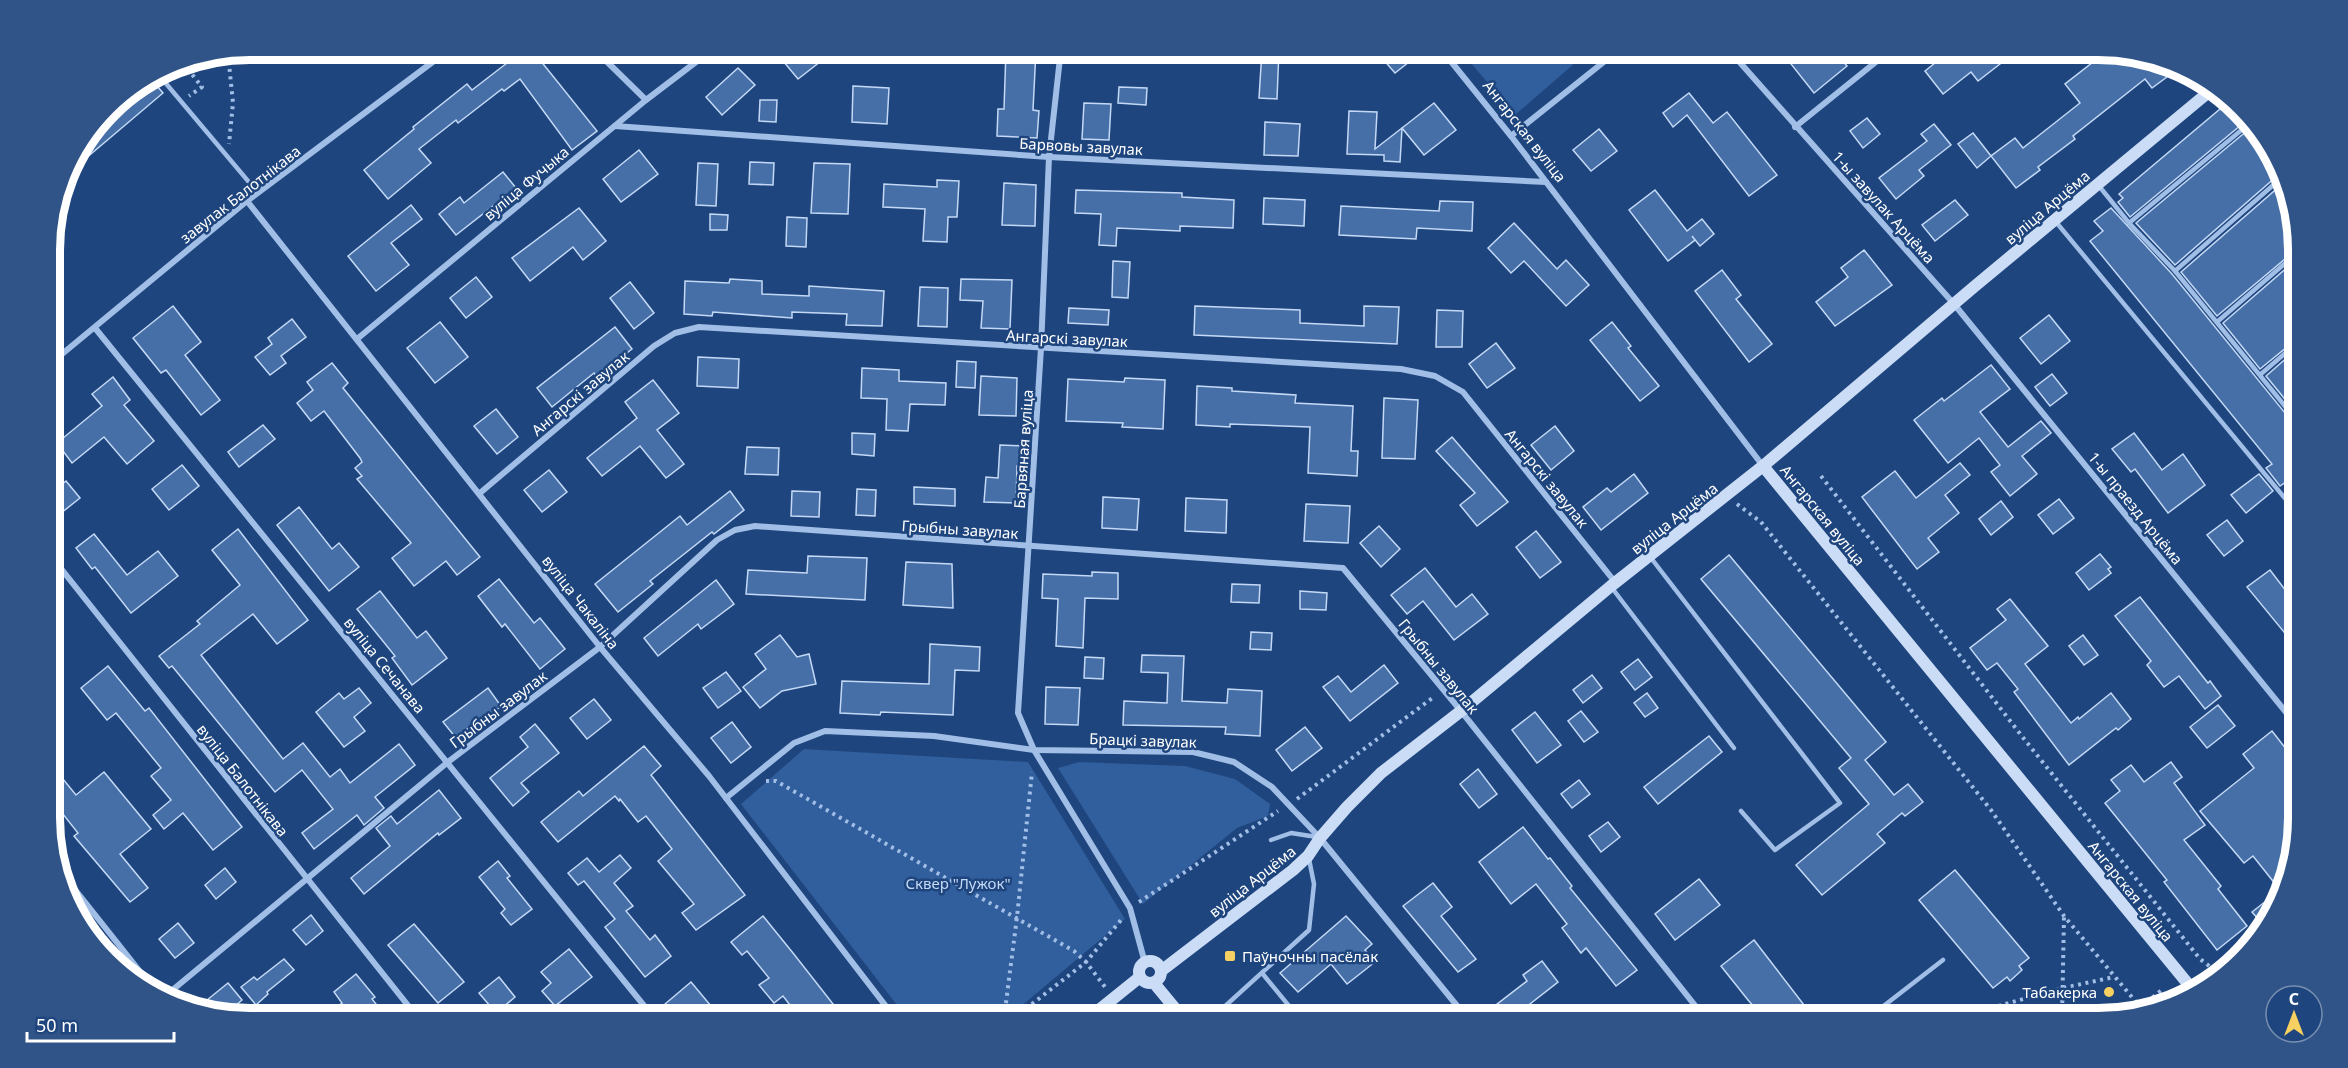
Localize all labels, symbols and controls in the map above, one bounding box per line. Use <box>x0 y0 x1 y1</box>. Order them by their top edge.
street label: Ангарская вуліца <box>1479 76 1571 186</box>
street label: Барвовы завулак <box>1019 133 1143 159</box>
street label: завулак Балотнікава <box>176 141 304 247</box>
street label: вуліца Фучыка <box>479 141 573 225</box>
street label: 1-ы завулак Арцёма <box>1828 147 1940 267</box>
street label: вуліца Арцёма <box>2000 165 2094 249</box>
street label: Ангарскі завулак <box>1006 325 1128 351</box>
street label: Ангарскі завулак <box>527 346 633 440</box>
street label: Барвяная вуліца <box>1009 389 1037 509</box>
street label: Ангарскі завулак <box>1501 424 1593 532</box>
street label: 1-ы праезд Арцёма <box>2084 447 2188 569</box>
street label: Ангарская вуліца <box>1776 460 1870 570</box>
street label: вуліца Арцёма <box>1626 478 1722 558</box>
street label: Грыбны завулак <box>901 515 1019 543</box>
street label: вуліца Чакаліна <box>538 551 624 653</box>
street label: вуліца Сечанава <box>340 613 430 717</box>
street label: Грыбны завулак <box>1394 614 1484 718</box>
street label: Грыбны завулак <box>445 666 551 752</box>
street label: вуліца Балотнікава <box>193 720 293 840</box>
street label: Брацкі завулак <box>1089 728 1197 752</box>
street label: Ангарская вуліца <box>2084 836 2178 946</box>
street label: вуліца Арцёма <box>1204 841 1300 921</box>
park label: Сквер "Лужок" <box>905 873 1011 893</box>
place label: Паўночны пасёлак <box>1242 946 1378 966</box>
marker: Паўночны пасёлак <box>1223 949 1237 963</box>
place label: Табакерка <box>2023 982 2097 1002</box>
north arrow <box>2264 984 2324 1044</box>
marker: Табакерка <box>2102 985 2116 999</box>
text: С <box>2289 988 2299 1010</box>
scale bar <box>27 1005 174 1043</box>
text: 50 m <box>36 1013 78 1037</box>

